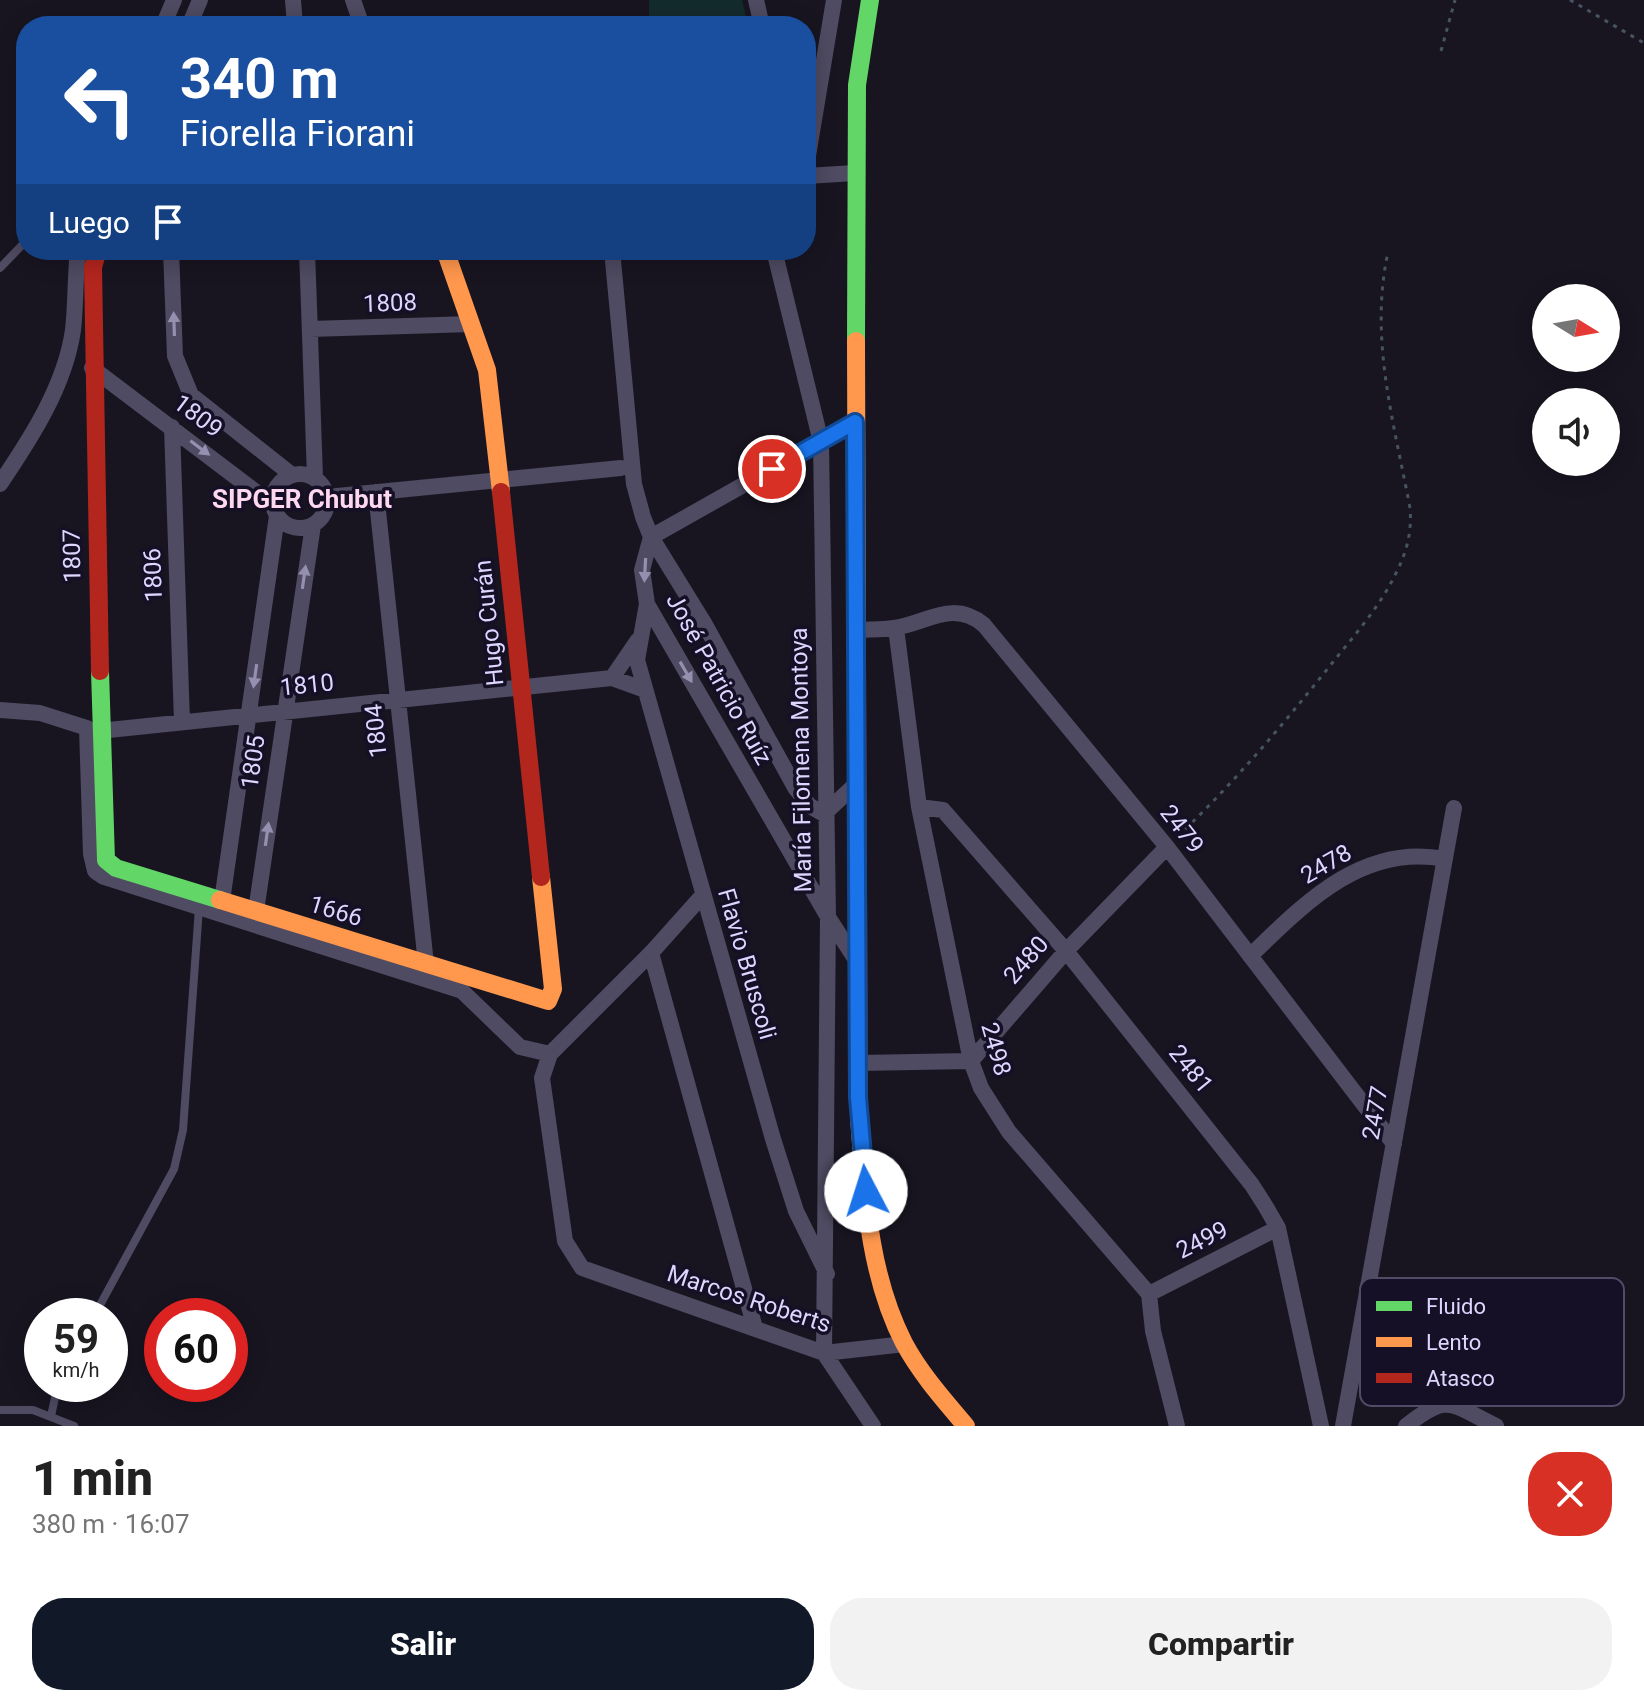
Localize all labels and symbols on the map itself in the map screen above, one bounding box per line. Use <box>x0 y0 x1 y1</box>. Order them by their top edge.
north arrow <box>1532 284 1620 372</box>
street label: 1808 <box>363 288 417 318</box>
one-way arrow <box>167 311 180 336</box>
street label: 1809 <box>168 389 228 443</box>
pin <box>738 435 806 503</box>
one-way arrow <box>190 439 211 455</box>
district label: SIPGER Chubut <box>212 484 392 514</box>
street label: 1807 <box>58 529 86 583</box>
street label: 1806 <box>138 548 168 602</box>
one-way arrow <box>638 558 651 584</box>
street label: Hugo Curán <box>468 559 510 687</box>
one-way arrow <box>298 564 311 589</box>
street label: José Patricio Ruíz <box>660 588 778 770</box>
street label: María Filomena Montoya <box>785 627 817 893</box>
one-way arrow <box>679 661 693 683</box>
one-way arrow <box>248 664 261 689</box>
street label: 1810 <box>279 668 335 702</box>
street label: 1804 <box>359 703 393 759</box>
street label: 1805 <box>235 733 271 791</box>
street label: 2479 <box>1154 799 1210 859</box>
one-way arrow <box>261 821 274 846</box>
street label: 2478 <box>1296 838 1356 890</box>
street label: Flavio Bruscoli <box>712 885 782 1043</box>
street label: 1666 <box>306 890 366 932</box>
street label: 2480 <box>998 930 1054 990</box>
street label: 2498 <box>975 1019 1017 1079</box>
street label: 2481 <box>1163 1039 1219 1099</box>
street label: 2477 <box>1357 1084 1393 1142</box>
position arrow <box>824 1149 908 1233</box>
street label: 2499 <box>1172 1215 1232 1265</box>
street label: Marcos Roberts <box>664 1259 834 1339</box>
legend <box>1360 1278 1624 1406</box>
text: Fluido <box>1426 1294 1486 1319</box>
speed limit sign: 60 <box>144 1298 248 1402</box>
text: Lento <box>1426 1330 1481 1355</box>
text: Atasco <box>1426 1366 1495 1391</box>

